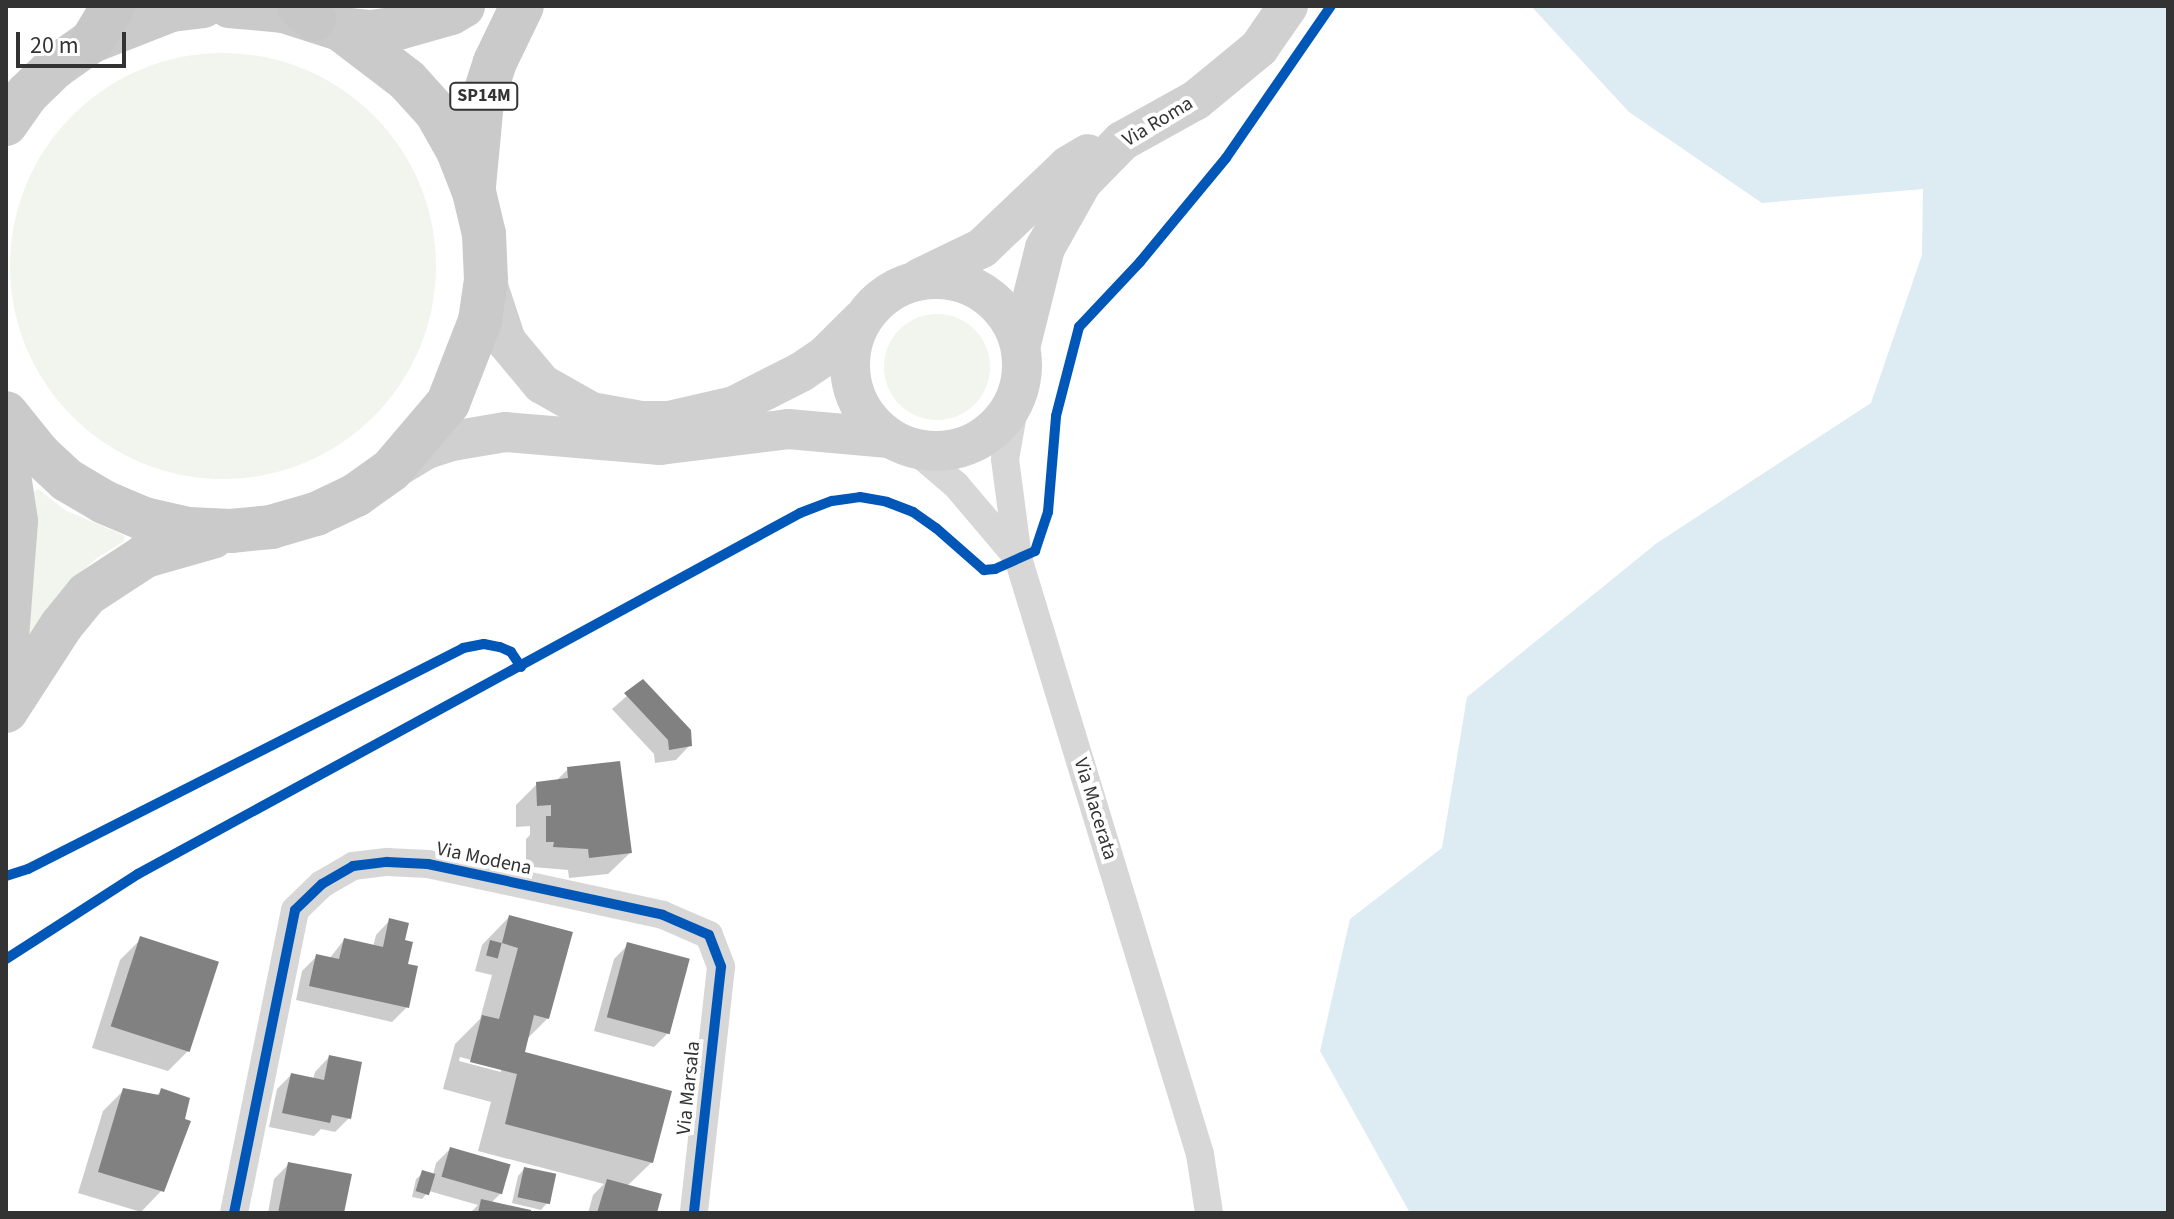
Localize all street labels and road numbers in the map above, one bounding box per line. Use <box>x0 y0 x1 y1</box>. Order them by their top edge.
road number: SP14M <box>448 82 520 110</box>
street label: Via Roma <box>1118 92 1198 152</box>
street label: Via Macerata <box>1068 755 1122 863</box>
street label: Via Modena <box>434 837 534 881</box>
street label: Via Marsala <box>672 1040 706 1136</box>

